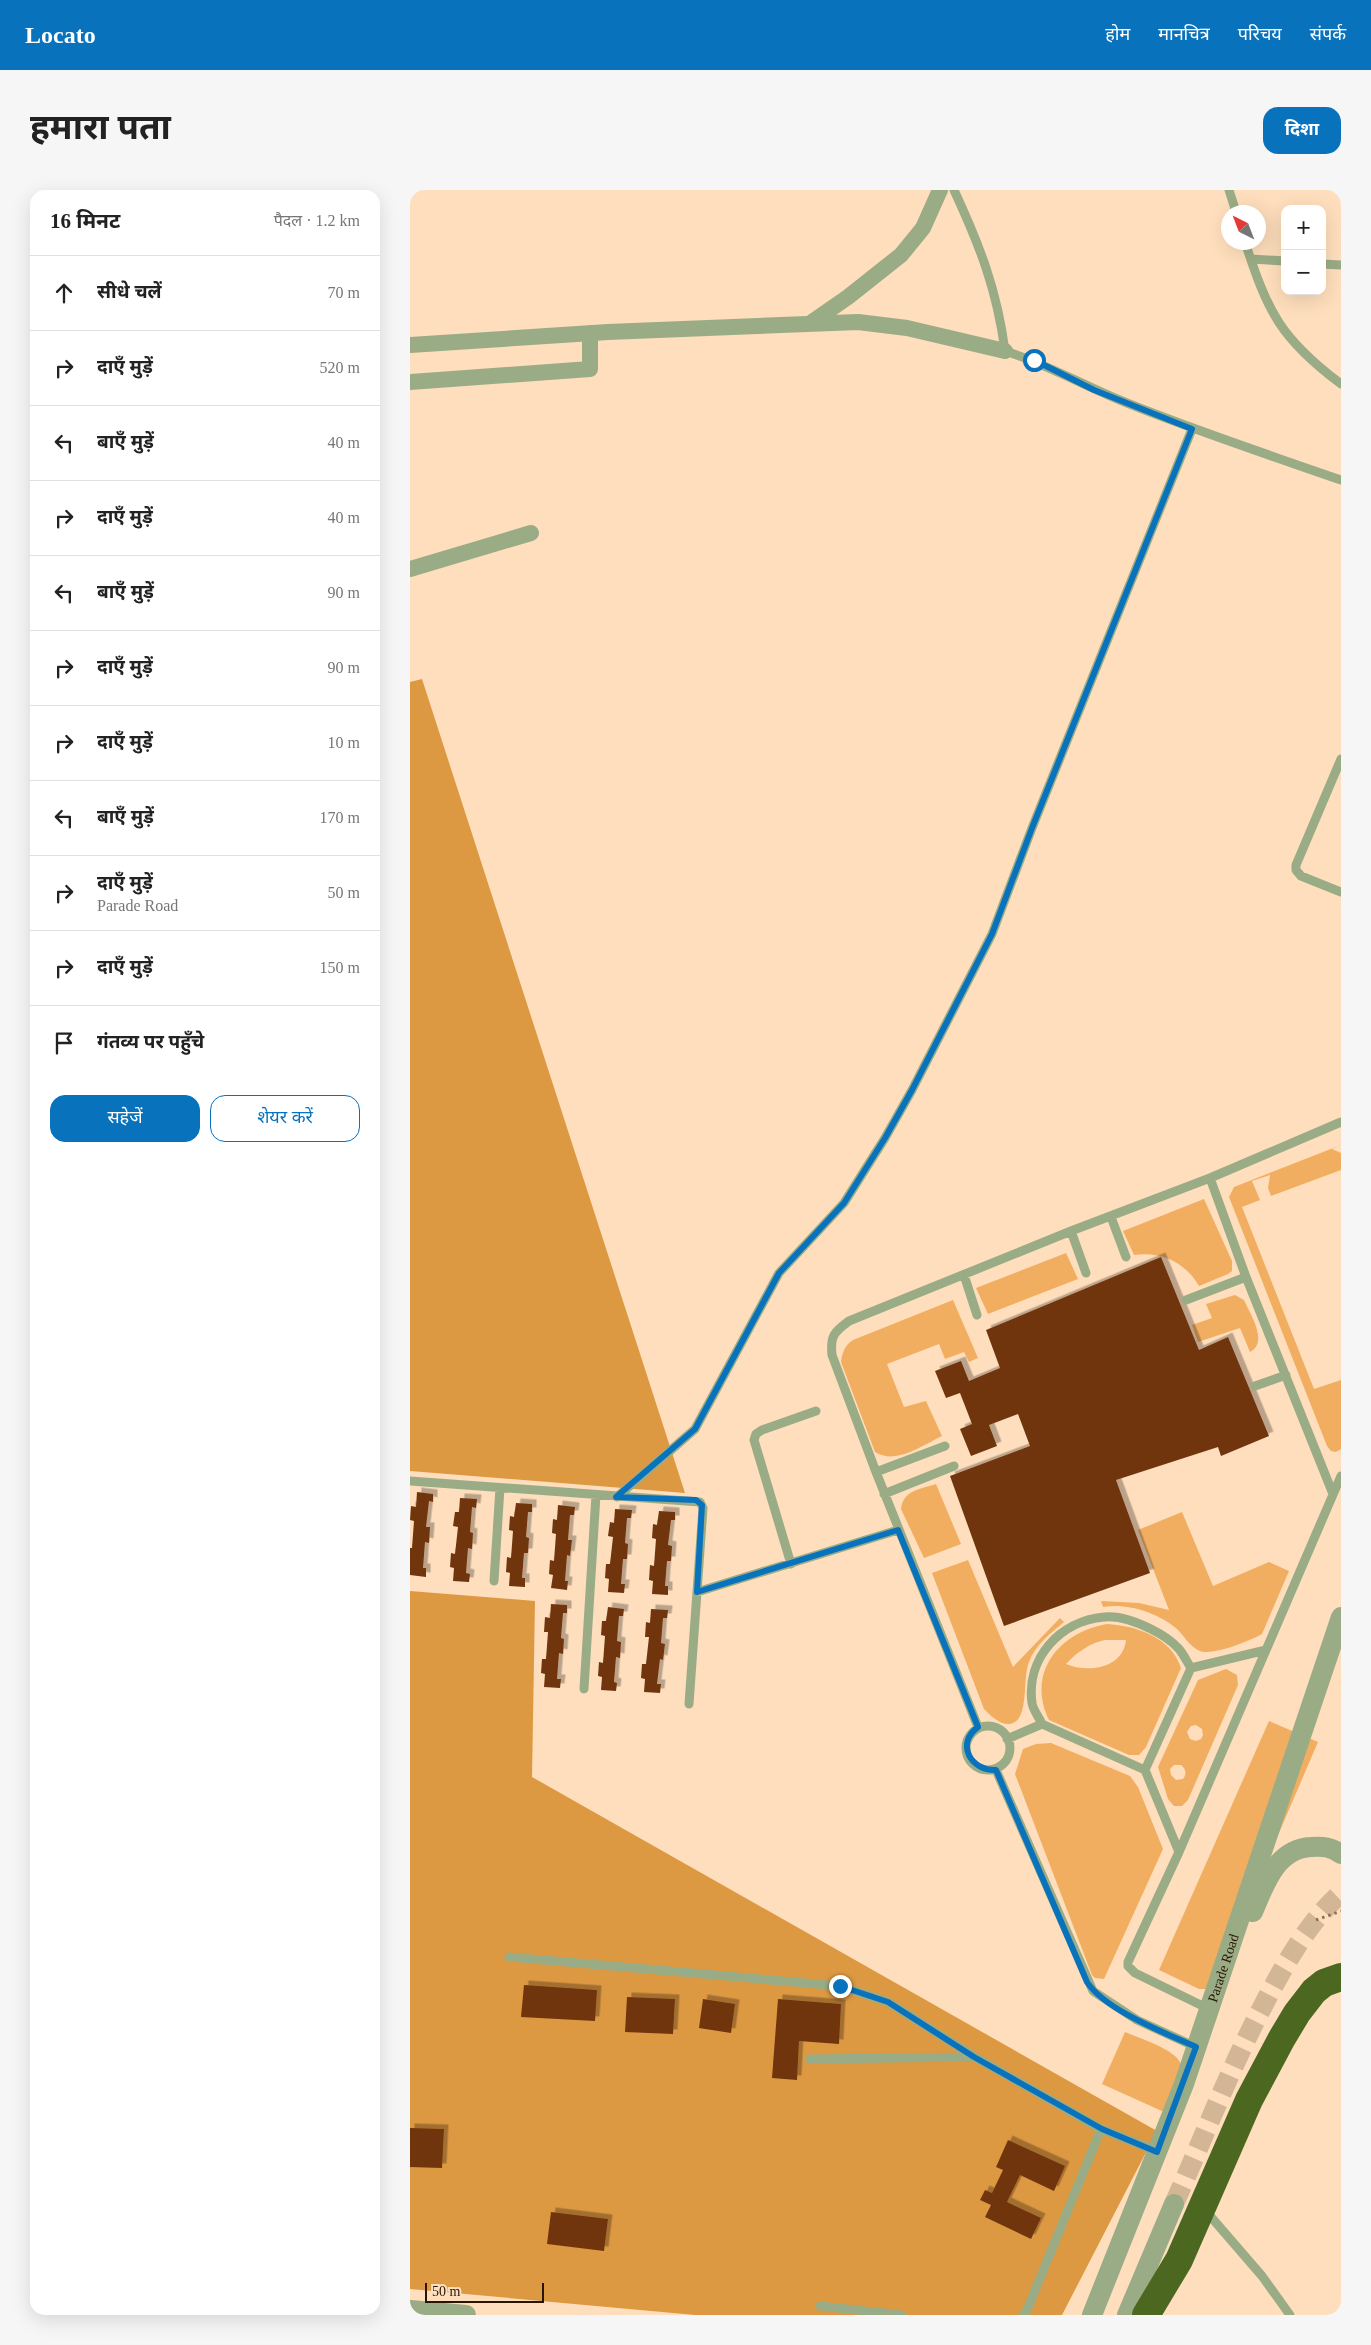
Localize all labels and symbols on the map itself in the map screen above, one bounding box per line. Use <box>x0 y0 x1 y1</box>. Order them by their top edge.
north arrow <box>1221 205 1266 250</box>
route start <box>1023 349 1046 372</box>
street label: Parade Road <box>1205 1932 1242 2004</box>
route end <box>829 1975 852 1998</box>
scale bar <box>425 2280 544 2303</box>

